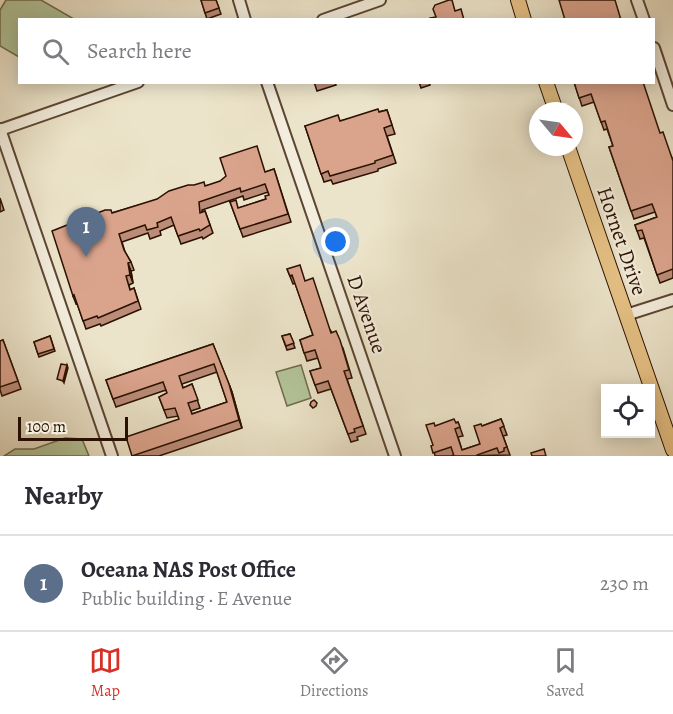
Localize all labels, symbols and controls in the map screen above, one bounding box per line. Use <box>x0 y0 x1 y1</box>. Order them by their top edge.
search box <box>18 18 655 84</box>
icon: search <box>39 35 72 68</box>
text: Search here <box>87 36 192 66</box>
north arrow <box>529 102 583 156</box>
street label: Hornet Drive <box>590 183 654 299</box>
pin: 1 <box>66 208 106 257</box>
your location <box>321 227 350 256</box>
street label: D Avenue <box>341 271 393 357</box>
map controls <box>601 384 655 438</box>
button: locate <box>601 384 655 438</box>
scale bar <box>18 414 128 442</box>
text: 100 m <box>27 416 66 438</box>
text: Nearby <box>24 478 103 513</box>
text: Oceana NAS Post Office <box>81 555 296 585</box>
text: 1 <box>40 570 47 597</box>
text: 230 m <box>600 570 649 597</box>
text: Public building · E Avenue <box>81 585 292 612</box>
tab: Map <box>89 644 122 702</box>
tab: Directions <box>300 644 368 702</box>
tab: Saved <box>546 644 584 702</box>

